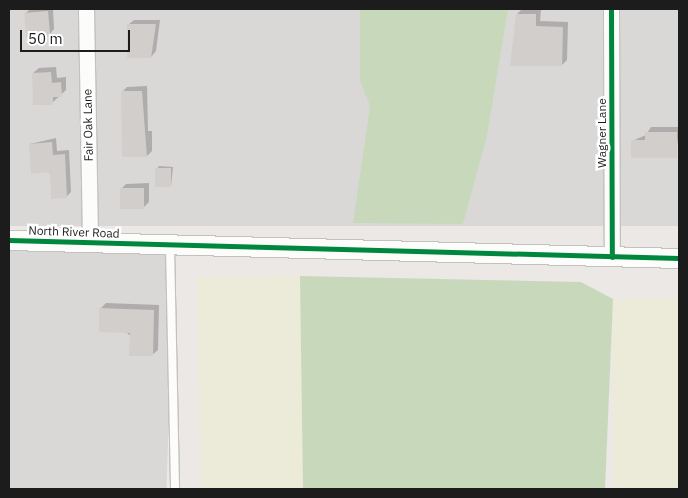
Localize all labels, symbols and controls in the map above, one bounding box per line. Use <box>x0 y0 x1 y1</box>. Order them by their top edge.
scale bar <box>22 20 132 52</box>
text: 50 m <box>28 29 63 48</box>
street label: Fair Oak Lane <box>80 89 96 161</box>
street label: Wagner Lane <box>595 98 609 168</box>
street label: North River Road <box>28 223 120 241</box>

